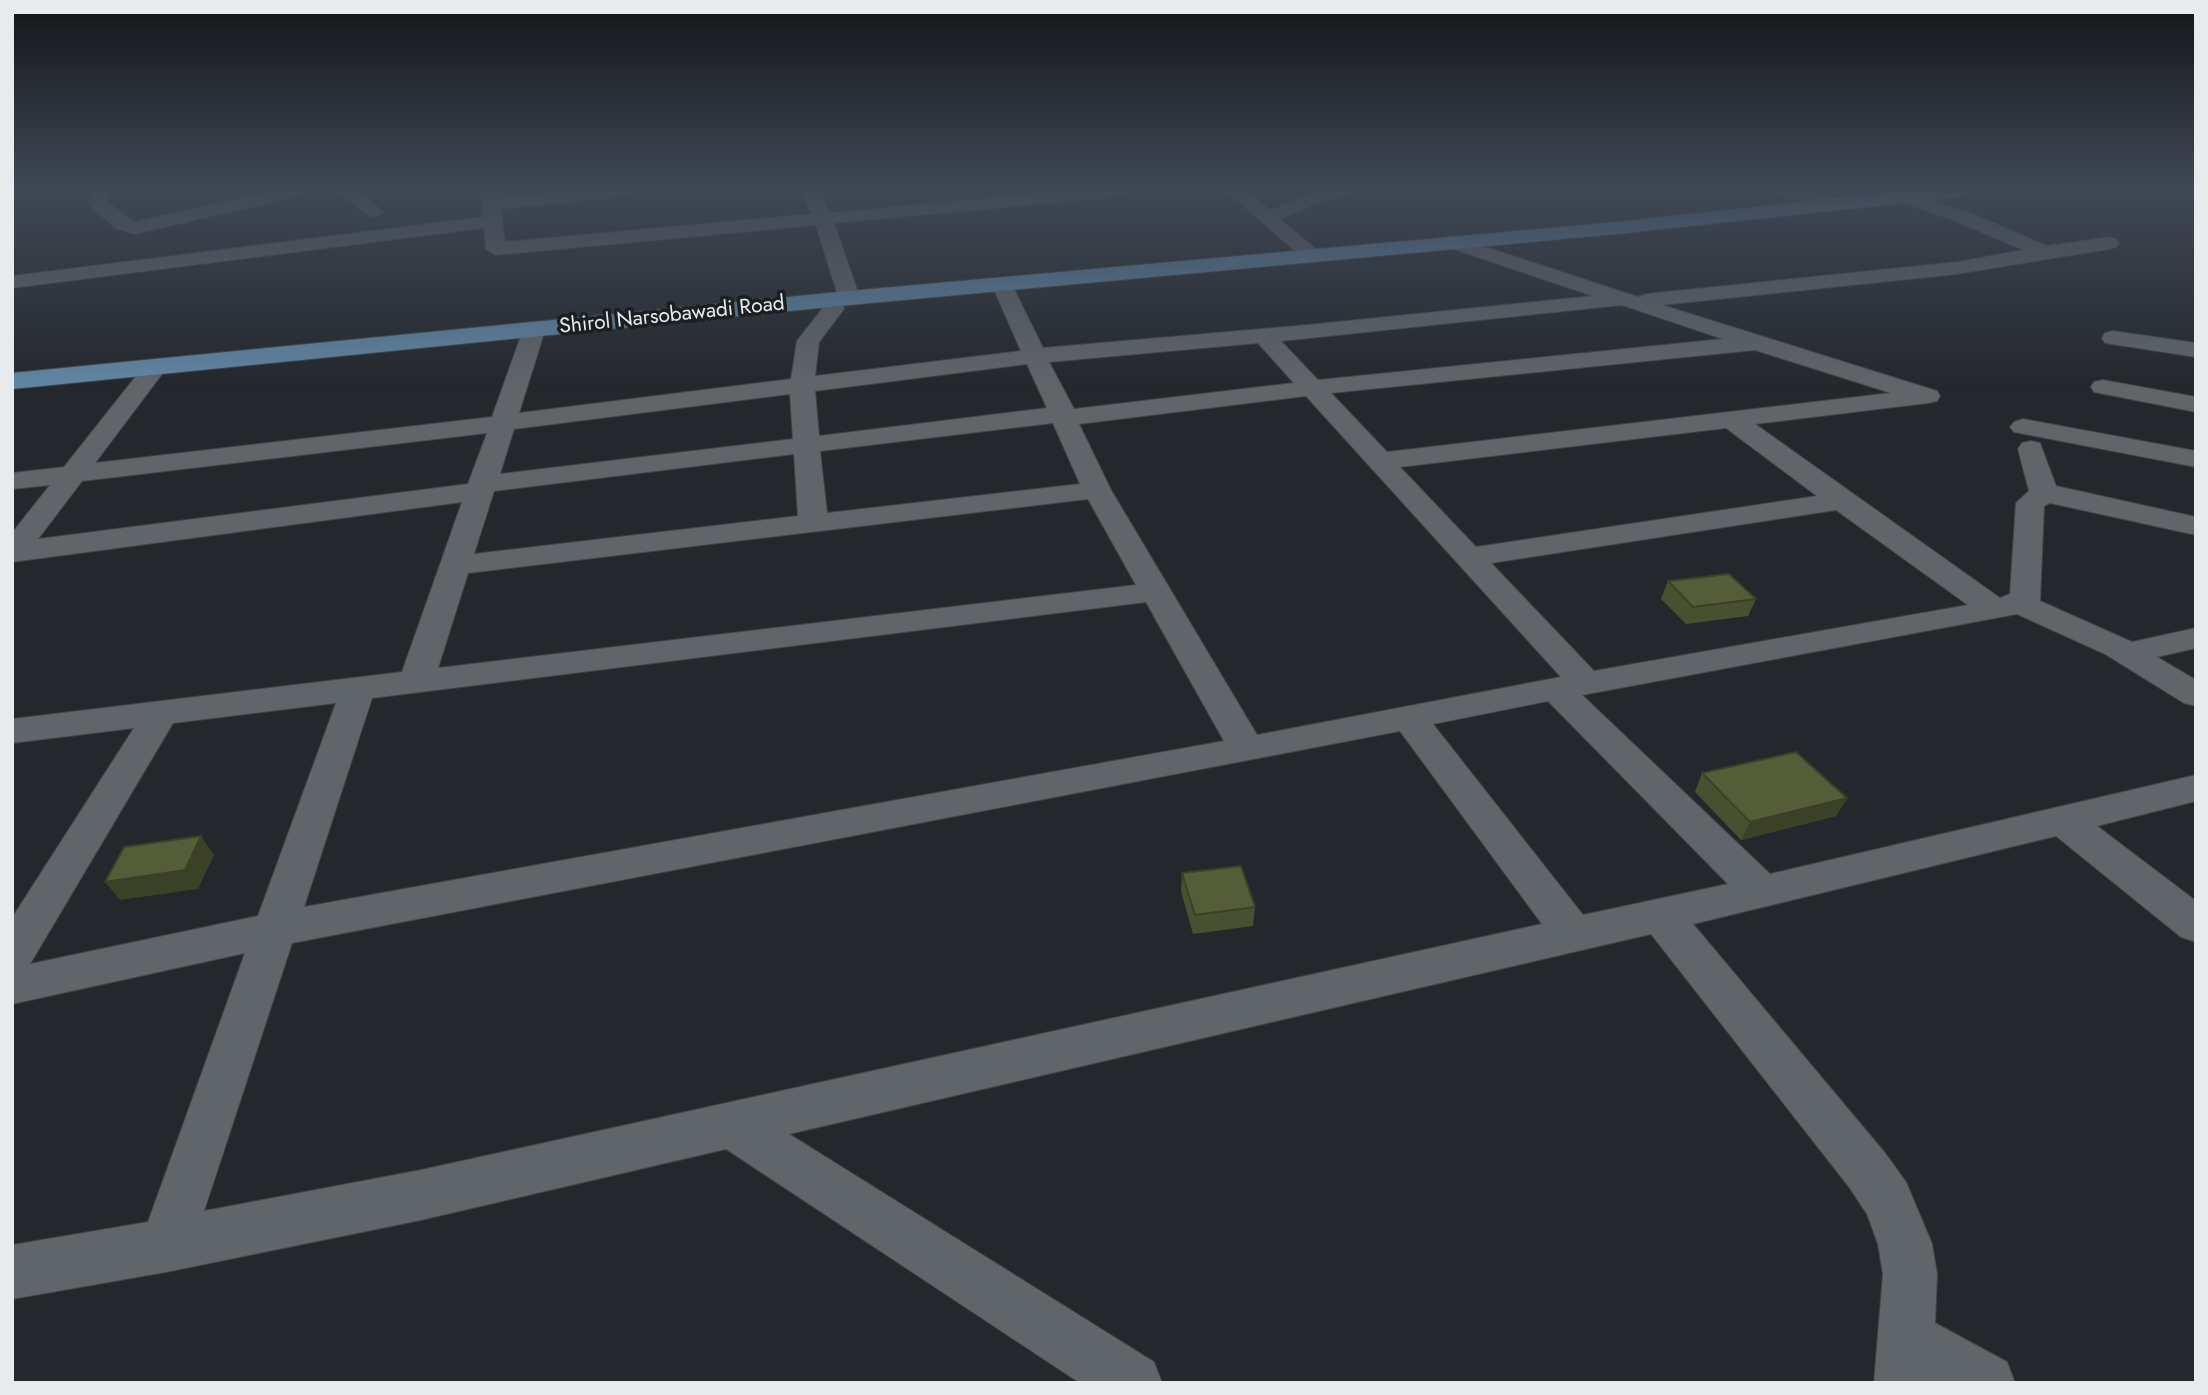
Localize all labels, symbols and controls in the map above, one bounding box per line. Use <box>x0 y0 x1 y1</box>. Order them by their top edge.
street label: Shirol Narsobawadi Road <box>558 292 786 340</box>

